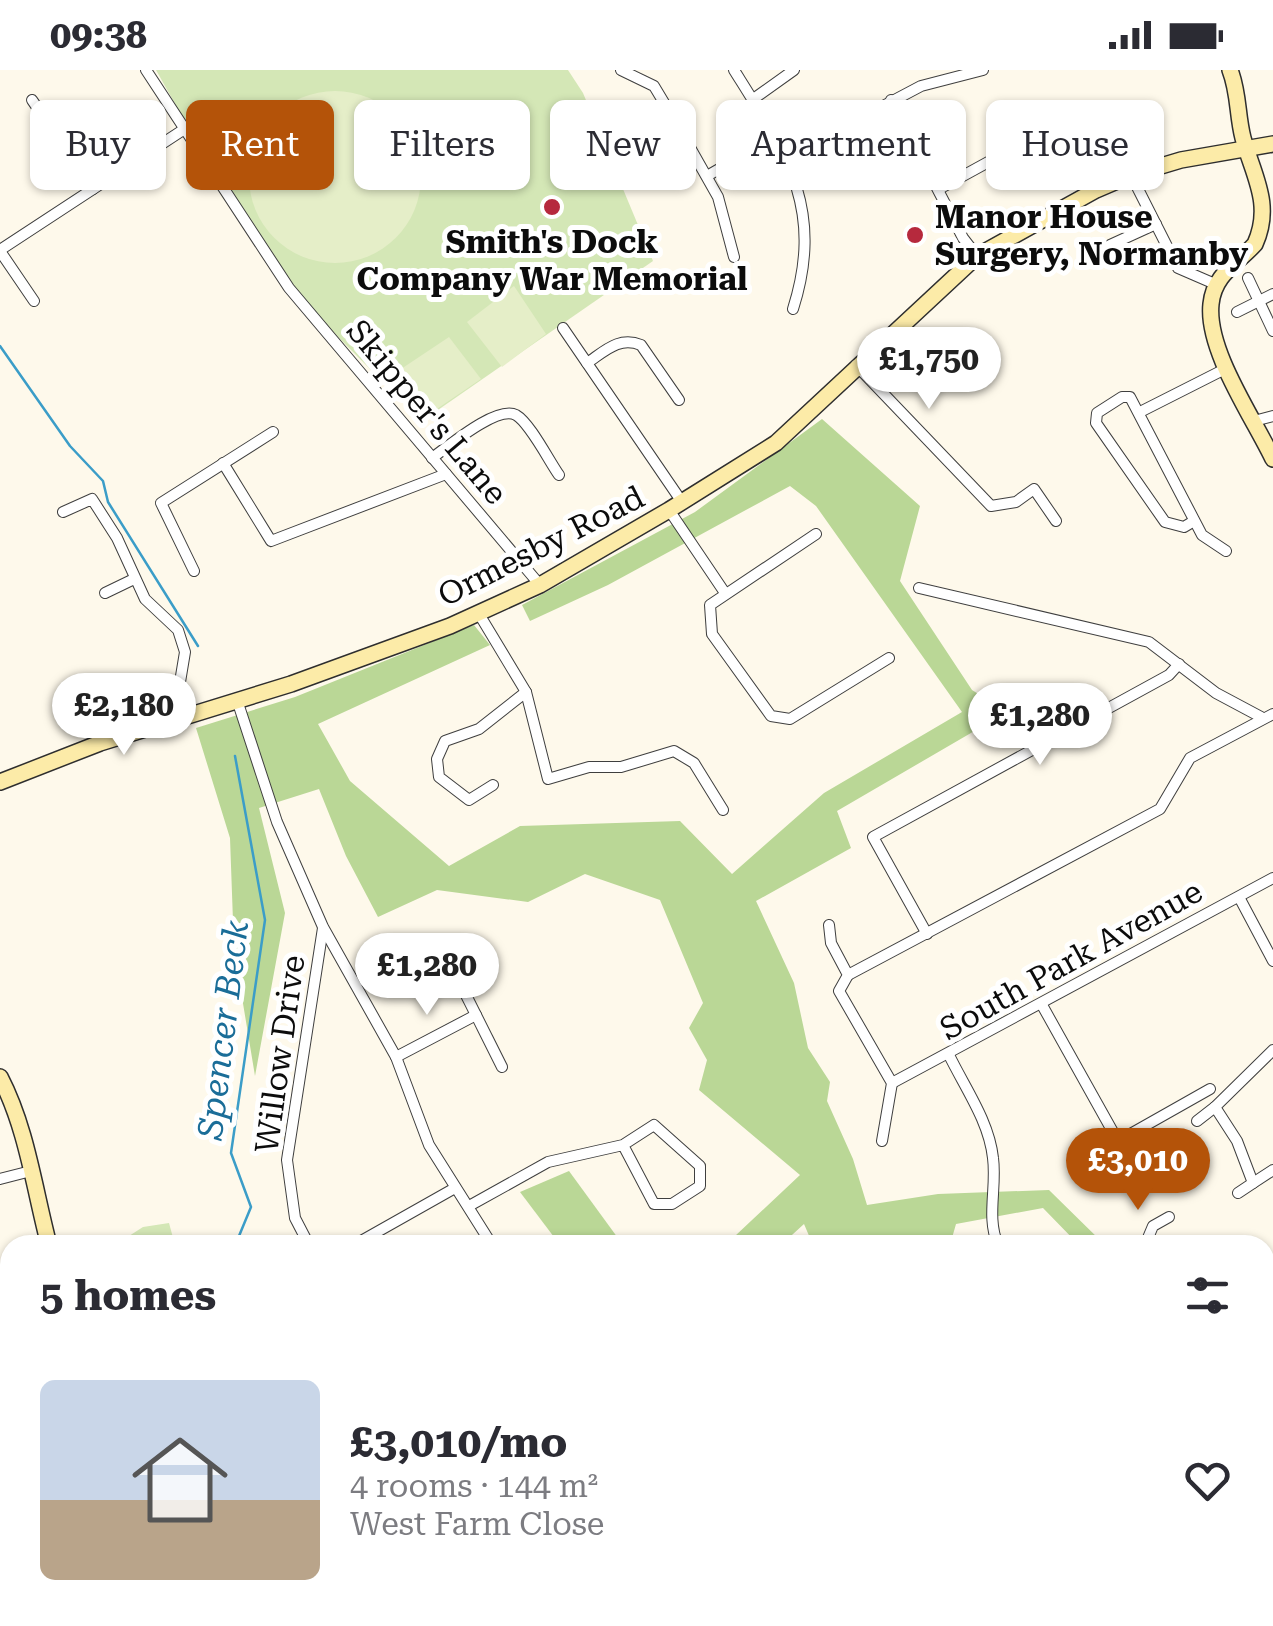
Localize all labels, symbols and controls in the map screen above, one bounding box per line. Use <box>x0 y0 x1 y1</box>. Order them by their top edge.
text: 09:38 <box>50 13 147 57</box>
chip: Buy <box>30 100 166 190</box>
chip: Rent <box>186 100 334 190</box>
chip: Filters <box>354 100 530 190</box>
chip: New <box>550 100 696 190</box>
chip: Apartment <box>716 100 966 190</box>
chip: House <box>986 100 1164 190</box>
marker: Smith's Dock Company War Memorial <box>541 196 563 218</box>
place label: Manor House Surgery, Normanby <box>935 198 1249 273</box>
place label: Smith's Dock Company War Memorial <box>356 223 748 298</box>
marker: Manor House Surgery, Normanby <box>904 224 926 246</box>
street label: Skipper's Lane <box>339 312 515 512</box>
pin: £1,750 <box>848 327 1010 412</box>
text: £1,750 <box>879 340 979 378</box>
street label: Ormesby Road <box>432 478 650 614</box>
pin: £2,180 <box>43 673 205 758</box>
pin: £1,280 <box>959 683 1121 768</box>
text: £2,180 <box>74 686 174 724</box>
text: £1,280 <box>990 696 1090 734</box>
street label: South Park Avenue <box>933 872 1209 1048</box>
water label: Spencer Beck <box>190 918 257 1143</box>
pin: £1,280 <box>346 933 508 1018</box>
text: £1,280 <box>377 946 477 984</box>
street label: Willow Drive <box>247 953 313 1155</box>
pin: £3,010 <box>1057 1128 1219 1213</box>
text: £3,010 <box>1088 1141 1188 1179</box>
icon: filters <box>1180 1268 1235 1323</box>
text: 5 homes <box>40 1271 216 1320</box>
text: £3,010/mo <box>350 1418 567 1467</box>
icon: home <box>120 1420 240 1540</box>
icon: heart <box>1180 1453 1235 1508</box>
text: 4 rooms · 144 m² <box>350 1467 598 1505</box>
text: West Farm Close <box>350 1505 604 1543</box>

